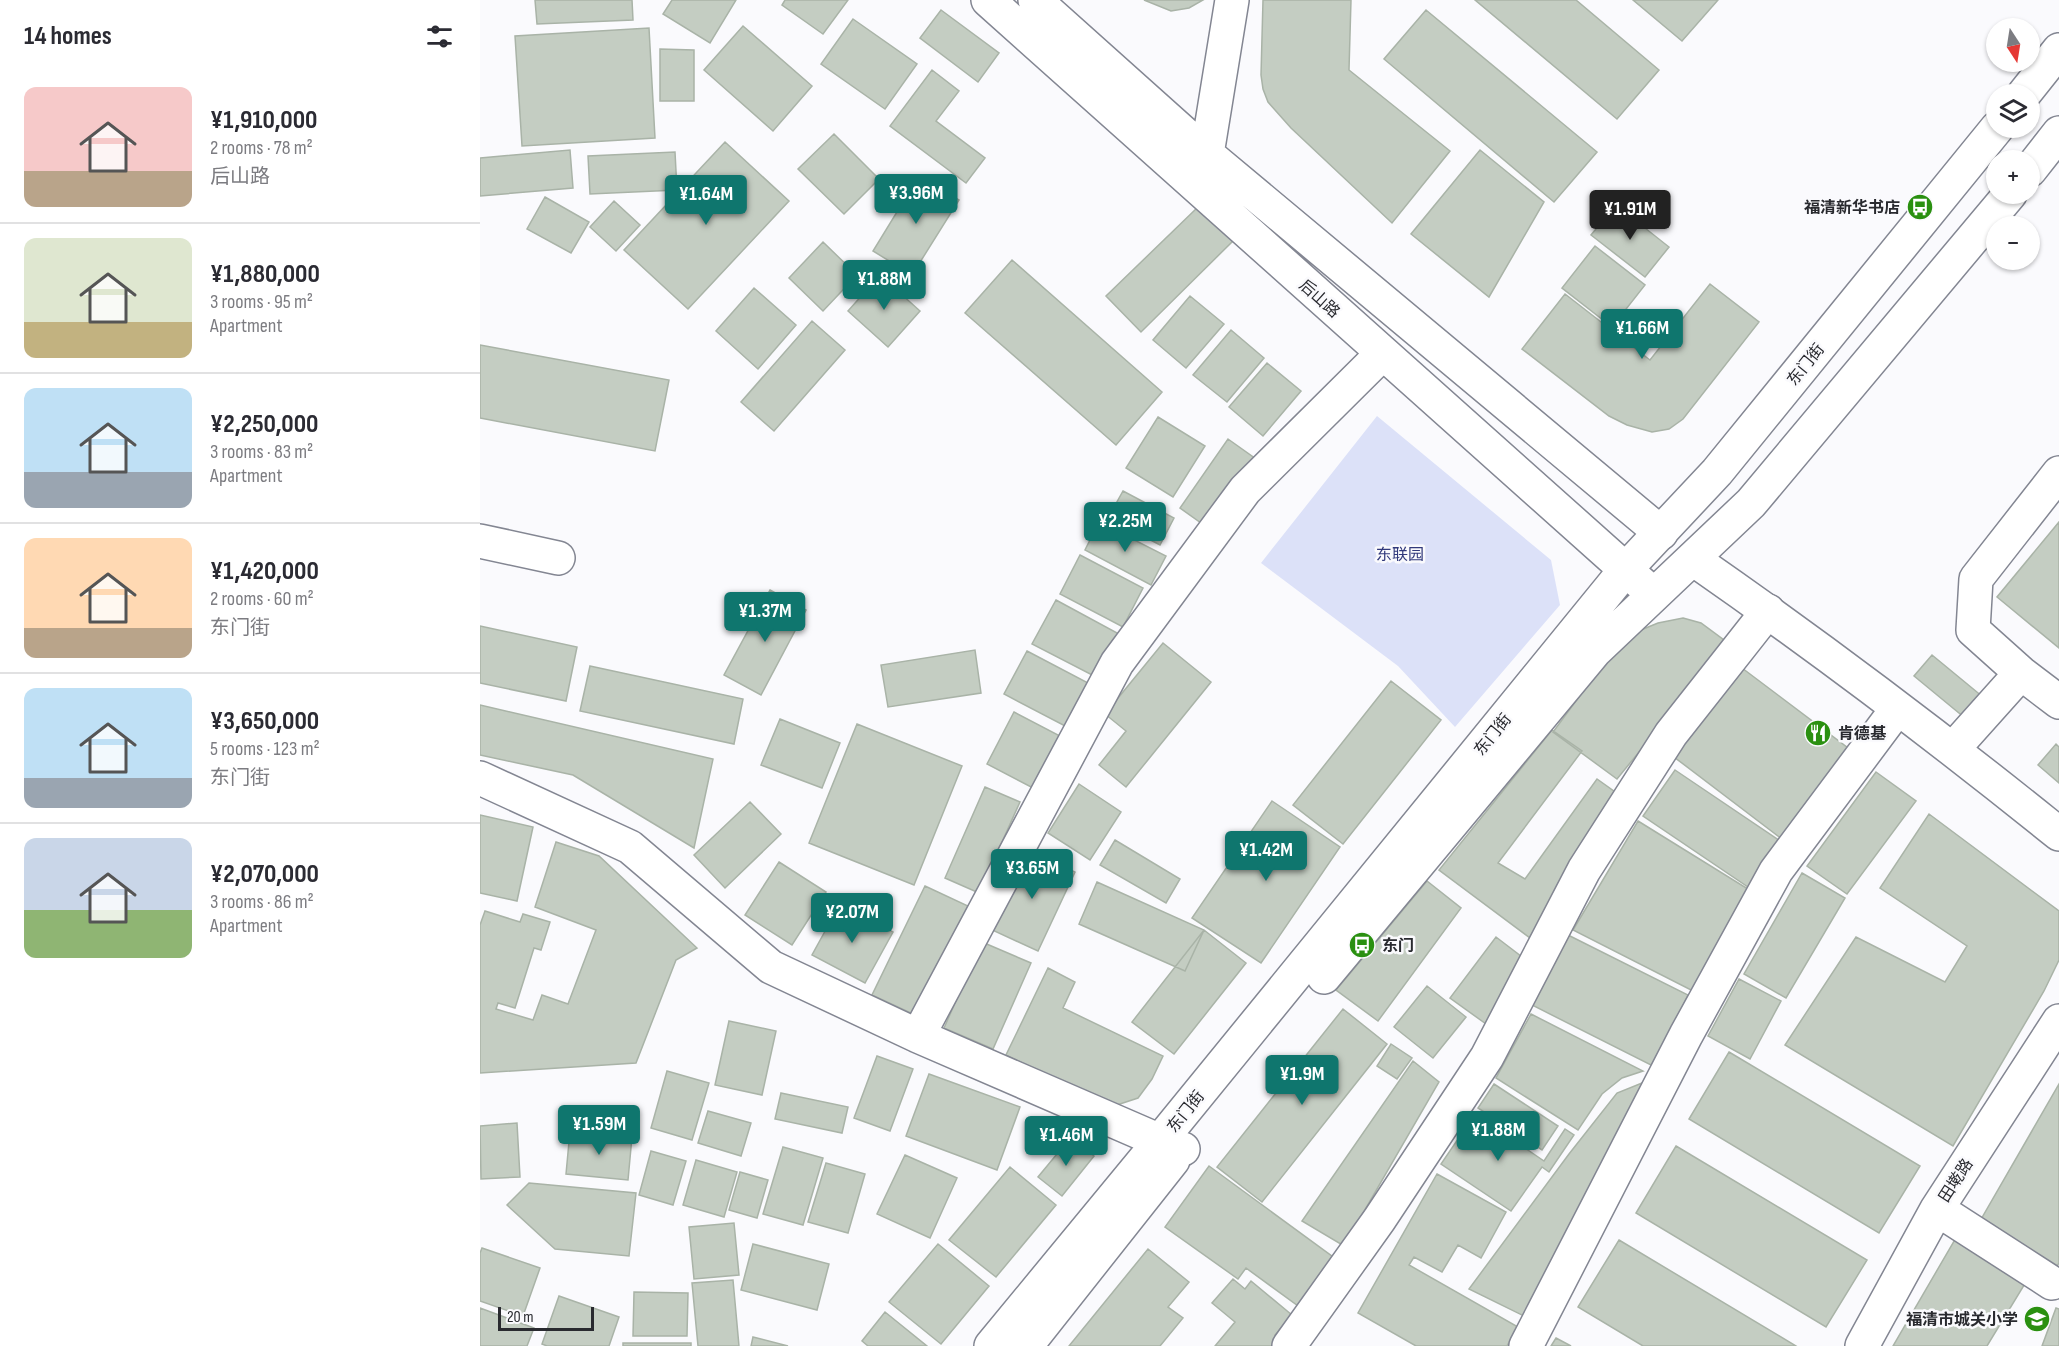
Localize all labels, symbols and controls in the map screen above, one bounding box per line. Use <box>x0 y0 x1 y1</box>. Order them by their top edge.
north arrow <box>1986 18 2040 72</box>
map controls <box>1986 18 2040 270</box>
icon: filters <box>423 20 456 53</box>
text: 14 homes <box>24 21 112 52</box>
button: layers <box>1986 84 2040 138</box>
text: ¥1,910,000 <box>210 105 317 136</box>
icon: home <box>72 111 144 183</box>
text: 2 rooms · 78 m² <box>210 136 313 160</box>
button: + <box>1986 150 2040 204</box>
text: 后山路 <box>210 165 270 189</box>
pin: ¥3.96M <box>867 174 965 225</box>
pin: ¥1.64M <box>657 175 755 226</box>
text: ¥3.96M <box>888 181 944 205</box>
text: ¥1.64M <box>679 182 733 206</box>
pin: ¥1.91M <box>1581 190 1679 241</box>
bus stop icon: 福清新华书店 <box>1905 192 1935 222</box>
text: ¥1.91M <box>1604 197 1656 221</box>
place label: 福清新华书店 <box>1804 198 1900 218</box>
button: − <box>1986 216 2040 270</box>
text: ¥1,880,000 <box>210 259 320 290</box>
pin: ¥1.88M <box>835 260 933 311</box>
icon: home <box>72 262 144 334</box>
text: ¥1.88M <box>857 267 911 291</box>
street label: 后山路 <box>1295 276 1343 322</box>
text: 3 rooms · 95 m² <box>210 290 313 314</box>
pin: ¥1.66M <box>1593 309 1691 360</box>
text: Apartment <box>210 314 283 338</box>
text: ¥1.66M <box>1615 316 1669 340</box>
street label: 东门街 <box>1784 340 1829 390</box>
text: ¥2,250,000 <box>210 409 318 440</box>
icon: home <box>72 412 144 484</box>
text: 3 rooms · 83 m² <box>210 440 313 464</box>
text: Apartment <box>210 464 283 488</box>
pin: ¥2.25M <box>1076 502 1174 553</box>
text: ¥2.25M <box>1098 509 1152 533</box>
park label: 东联园 <box>1376 546 1424 565</box>
text: ¥1,420,000 <box>210 556 319 587</box>
icon: home <box>72 562 144 634</box>
text: 2 rooms · 60 m² <box>210 587 314 611</box>
pin: ¥1.37M <box>716 592 814 643</box>
text: ¥1.37M <box>738 599 792 623</box>
text: 东门街 <box>210 616 270 640</box>
text: ¥3,650,000 <box>210 706 319 737</box>
street label: 东门街 <box>1471 710 1516 760</box>
icon: home <box>72 712 144 784</box>
restaurant icon: 肯德基 <box>1803 718 1833 748</box>
place label: 肯德基 <box>1838 724 1887 744</box>
text: 5 rooms · 123 m² <box>210 737 320 761</box>
text: 东门街 <box>210 766 270 790</box>
pin: ¥1.42M <box>1217 831 1315 882</box>
text: ¥1.42M <box>1239 838 1293 862</box>
pin: ¥3.65M <box>983 849 1081 900</box>
text: ¥3.65M <box>1005 856 1059 880</box>
text: ¥2,070,000 <box>210 859 319 890</box>
icon: home <box>72 862 144 934</box>
text: 3 rooms · 86 m² <box>210 890 314 914</box>
pin: ¥2.07M <box>803 893 901 944</box>
text: ¥2.07M <box>825 900 879 924</box>
text: Apartment <box>210 914 283 938</box>
bus stop icon: 东门 <box>1347 930 1377 960</box>
place label: 东门 <box>1382 937 1414 956</box>
pin: ¥1.9M <box>1260 1055 1344 1106</box>
text: ¥1.9M <box>1280 1062 1325 1086</box>
street label: 东门街 <box>1164 1087 1209 1137</box>
pin: ¥1.59M <box>550 1105 648 1156</box>
pin: ¥1.88M <box>1449 1111 1547 1162</box>
text: ¥1.59M <box>572 1112 626 1136</box>
pin: ¥1.46M <box>1017 1116 1115 1167</box>
text: ¥1.88M <box>1471 1118 1525 1142</box>
text: ¥1.46M <box>1039 1123 1093 1147</box>
street label: 田墘路 <box>1935 1156 1977 1206</box>
scale bar <box>498 1304 594 1332</box>
school or university icon: 福清市城关小学 <box>2022 1304 2052 1334</box>
text: 20 m <box>507 1308 534 1327</box>
place label: 福清市城关小学 <box>1906 1310 2018 1330</box>

